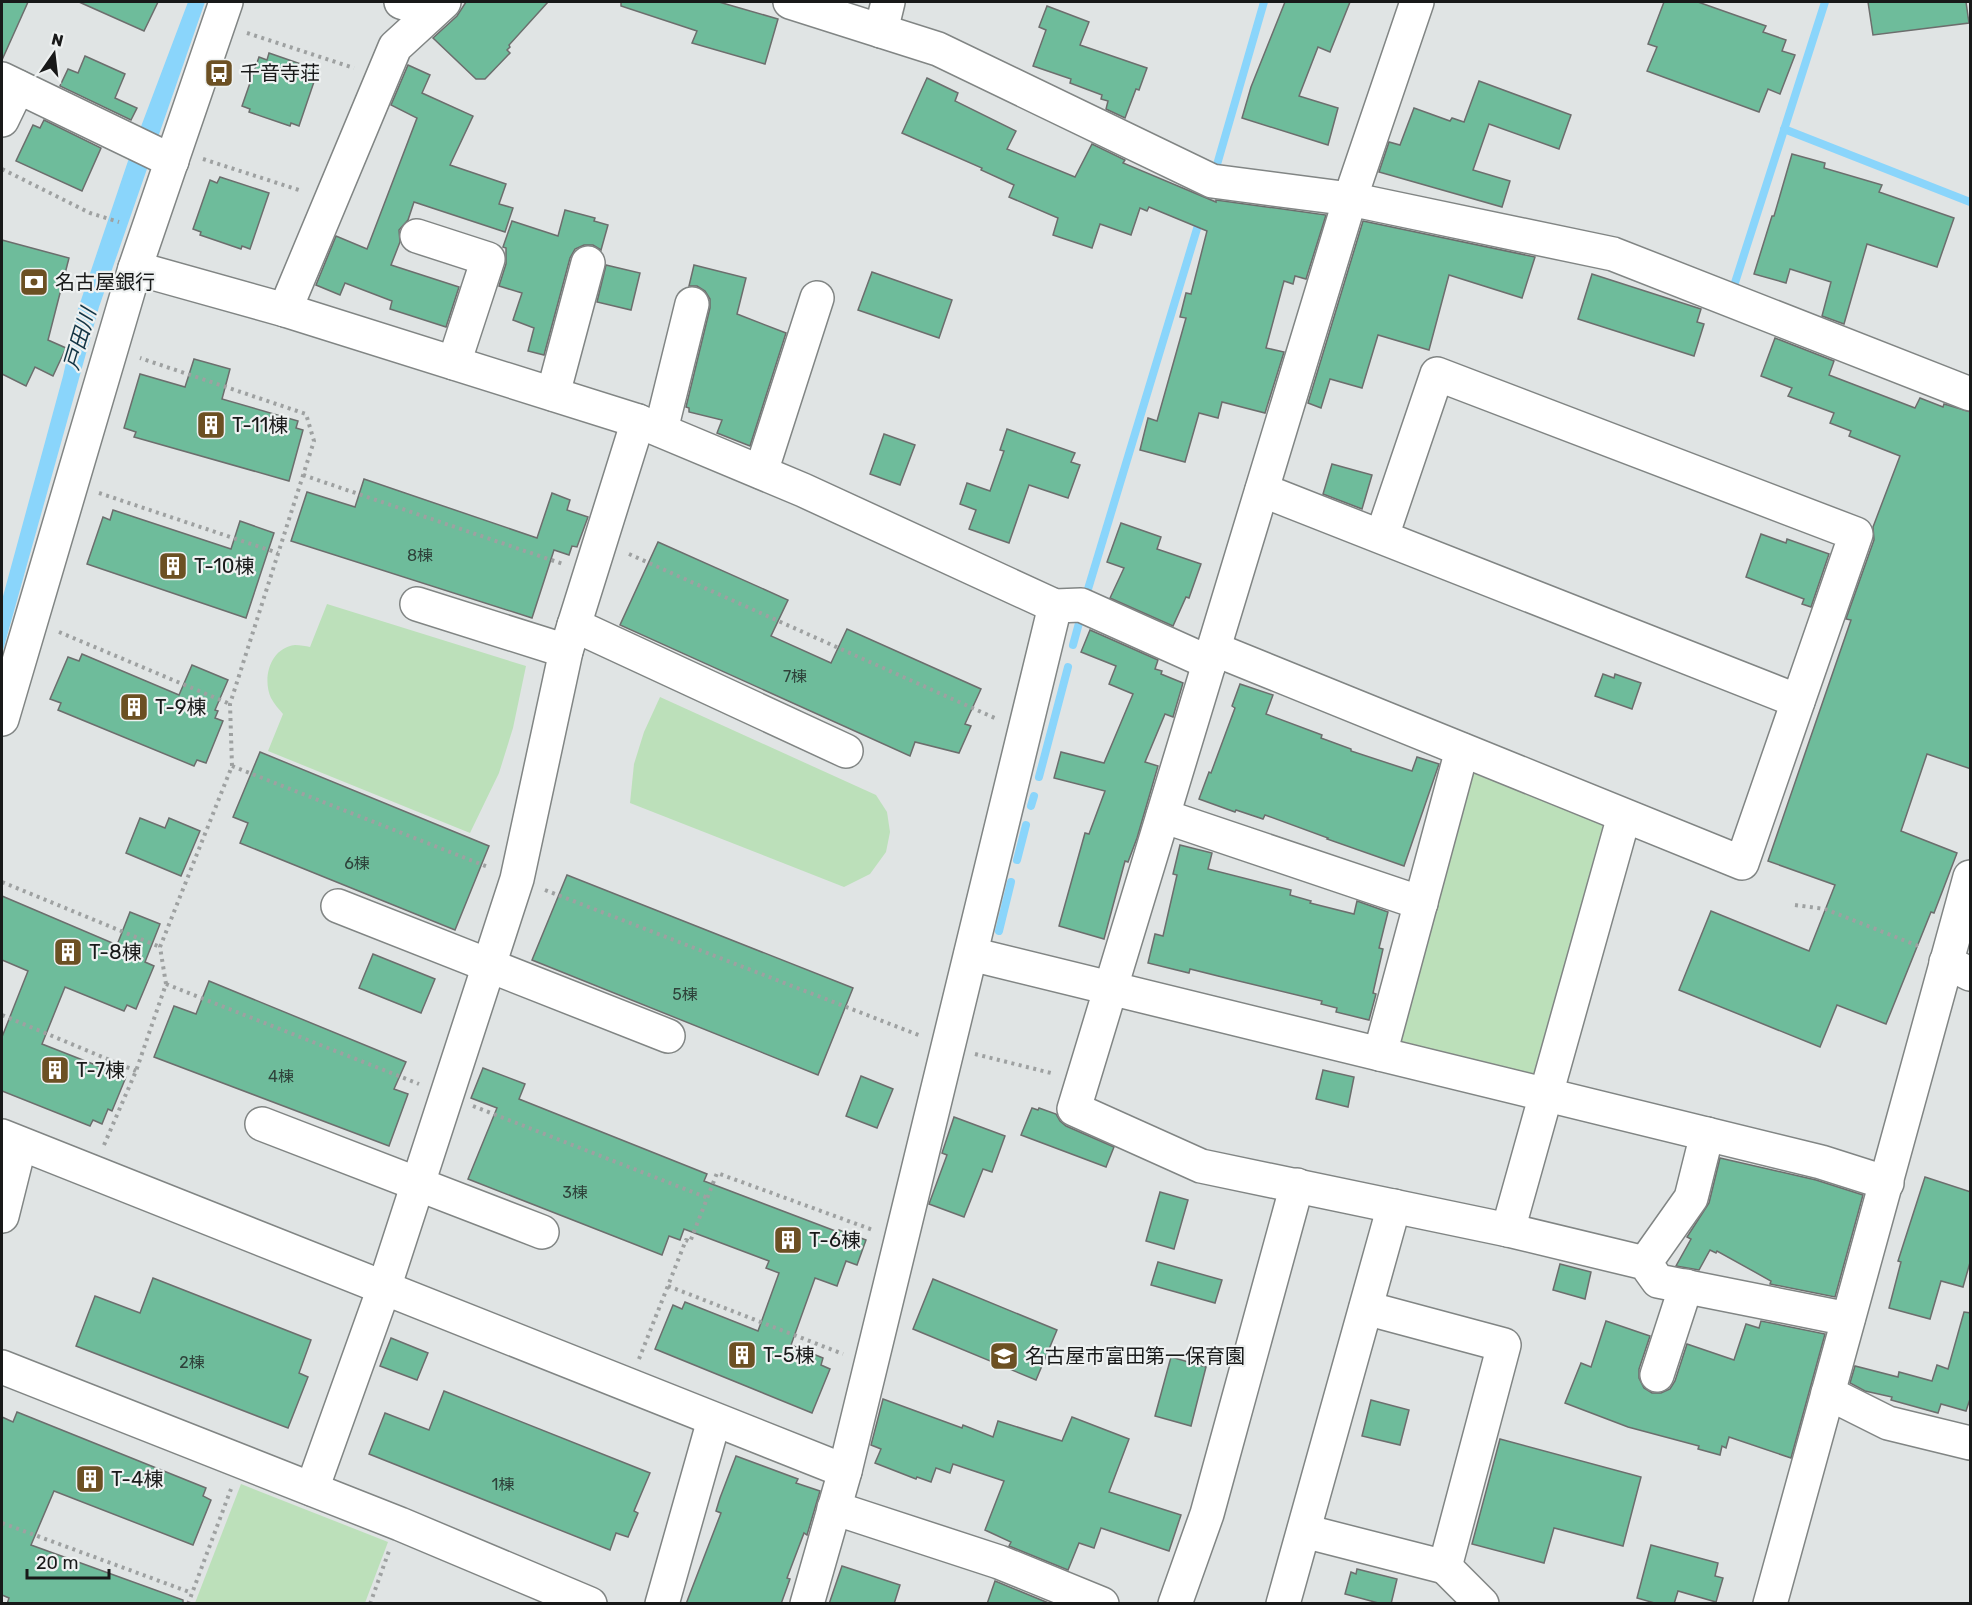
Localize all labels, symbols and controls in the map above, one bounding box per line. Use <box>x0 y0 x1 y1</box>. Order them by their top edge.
north arrow <box>24 24 84 84</box>
text: N <box>50 29 65 51</box>
bus stop icon: 千音寺荘 <box>203 57 235 89</box>
place label: 千音寺荘 <box>240 61 320 85</box>
bank icon: 名古屋銀行 <box>18 266 50 298</box>
place label: 名古屋銀行 <box>55 270 155 294</box>
water label: 戸田川 <box>58 303 101 373</box>
building icon: T-11棟 <box>195 409 227 441</box>
place label: T-11棟 <box>232 413 288 437</box>
house number: 8棟 <box>407 546 433 565</box>
building icon: T-10棟 <box>157 550 189 582</box>
place label: T-10棟 <box>194 554 255 578</box>
house number: 7棟 <box>783 667 807 686</box>
building icon: T-9棟 <box>118 691 150 723</box>
place label: T-9棟 <box>155 695 207 719</box>
house number: 6棟 <box>344 854 370 873</box>
building icon: T-8棟 <box>52 936 84 968</box>
place label: T-8棟 <box>89 940 142 964</box>
house number: 5棟 <box>672 985 698 1004</box>
building icon: T-7棟 <box>39 1054 71 1086</box>
place label: T-7棟 <box>76 1058 125 1082</box>
house number: 4棟 <box>268 1067 294 1086</box>
house number: 3棟 <box>562 1183 588 1202</box>
building icon: T-6棟 <box>772 1224 804 1256</box>
place label: T-6棟 <box>809 1228 861 1252</box>
building icon: T-5棟 <box>726 1339 758 1371</box>
school or university icon: 名古屋市富田第一保育園 <box>988 1340 1020 1372</box>
place label: T-5棟 <box>763 1343 815 1367</box>
place label: 名古屋市富田第一保育園 <box>1025 1344 1245 1368</box>
house number: 2棟 <box>179 1353 205 1372</box>
building icon: T-4棟 <box>74 1463 106 1495</box>
place label: T-4棟 <box>111 1467 163 1491</box>
house number: 1棟 <box>492 1475 514 1494</box>
scale bar <box>27 1542 110 1580</box>
text: 20 m <box>36 1552 78 1574</box>

